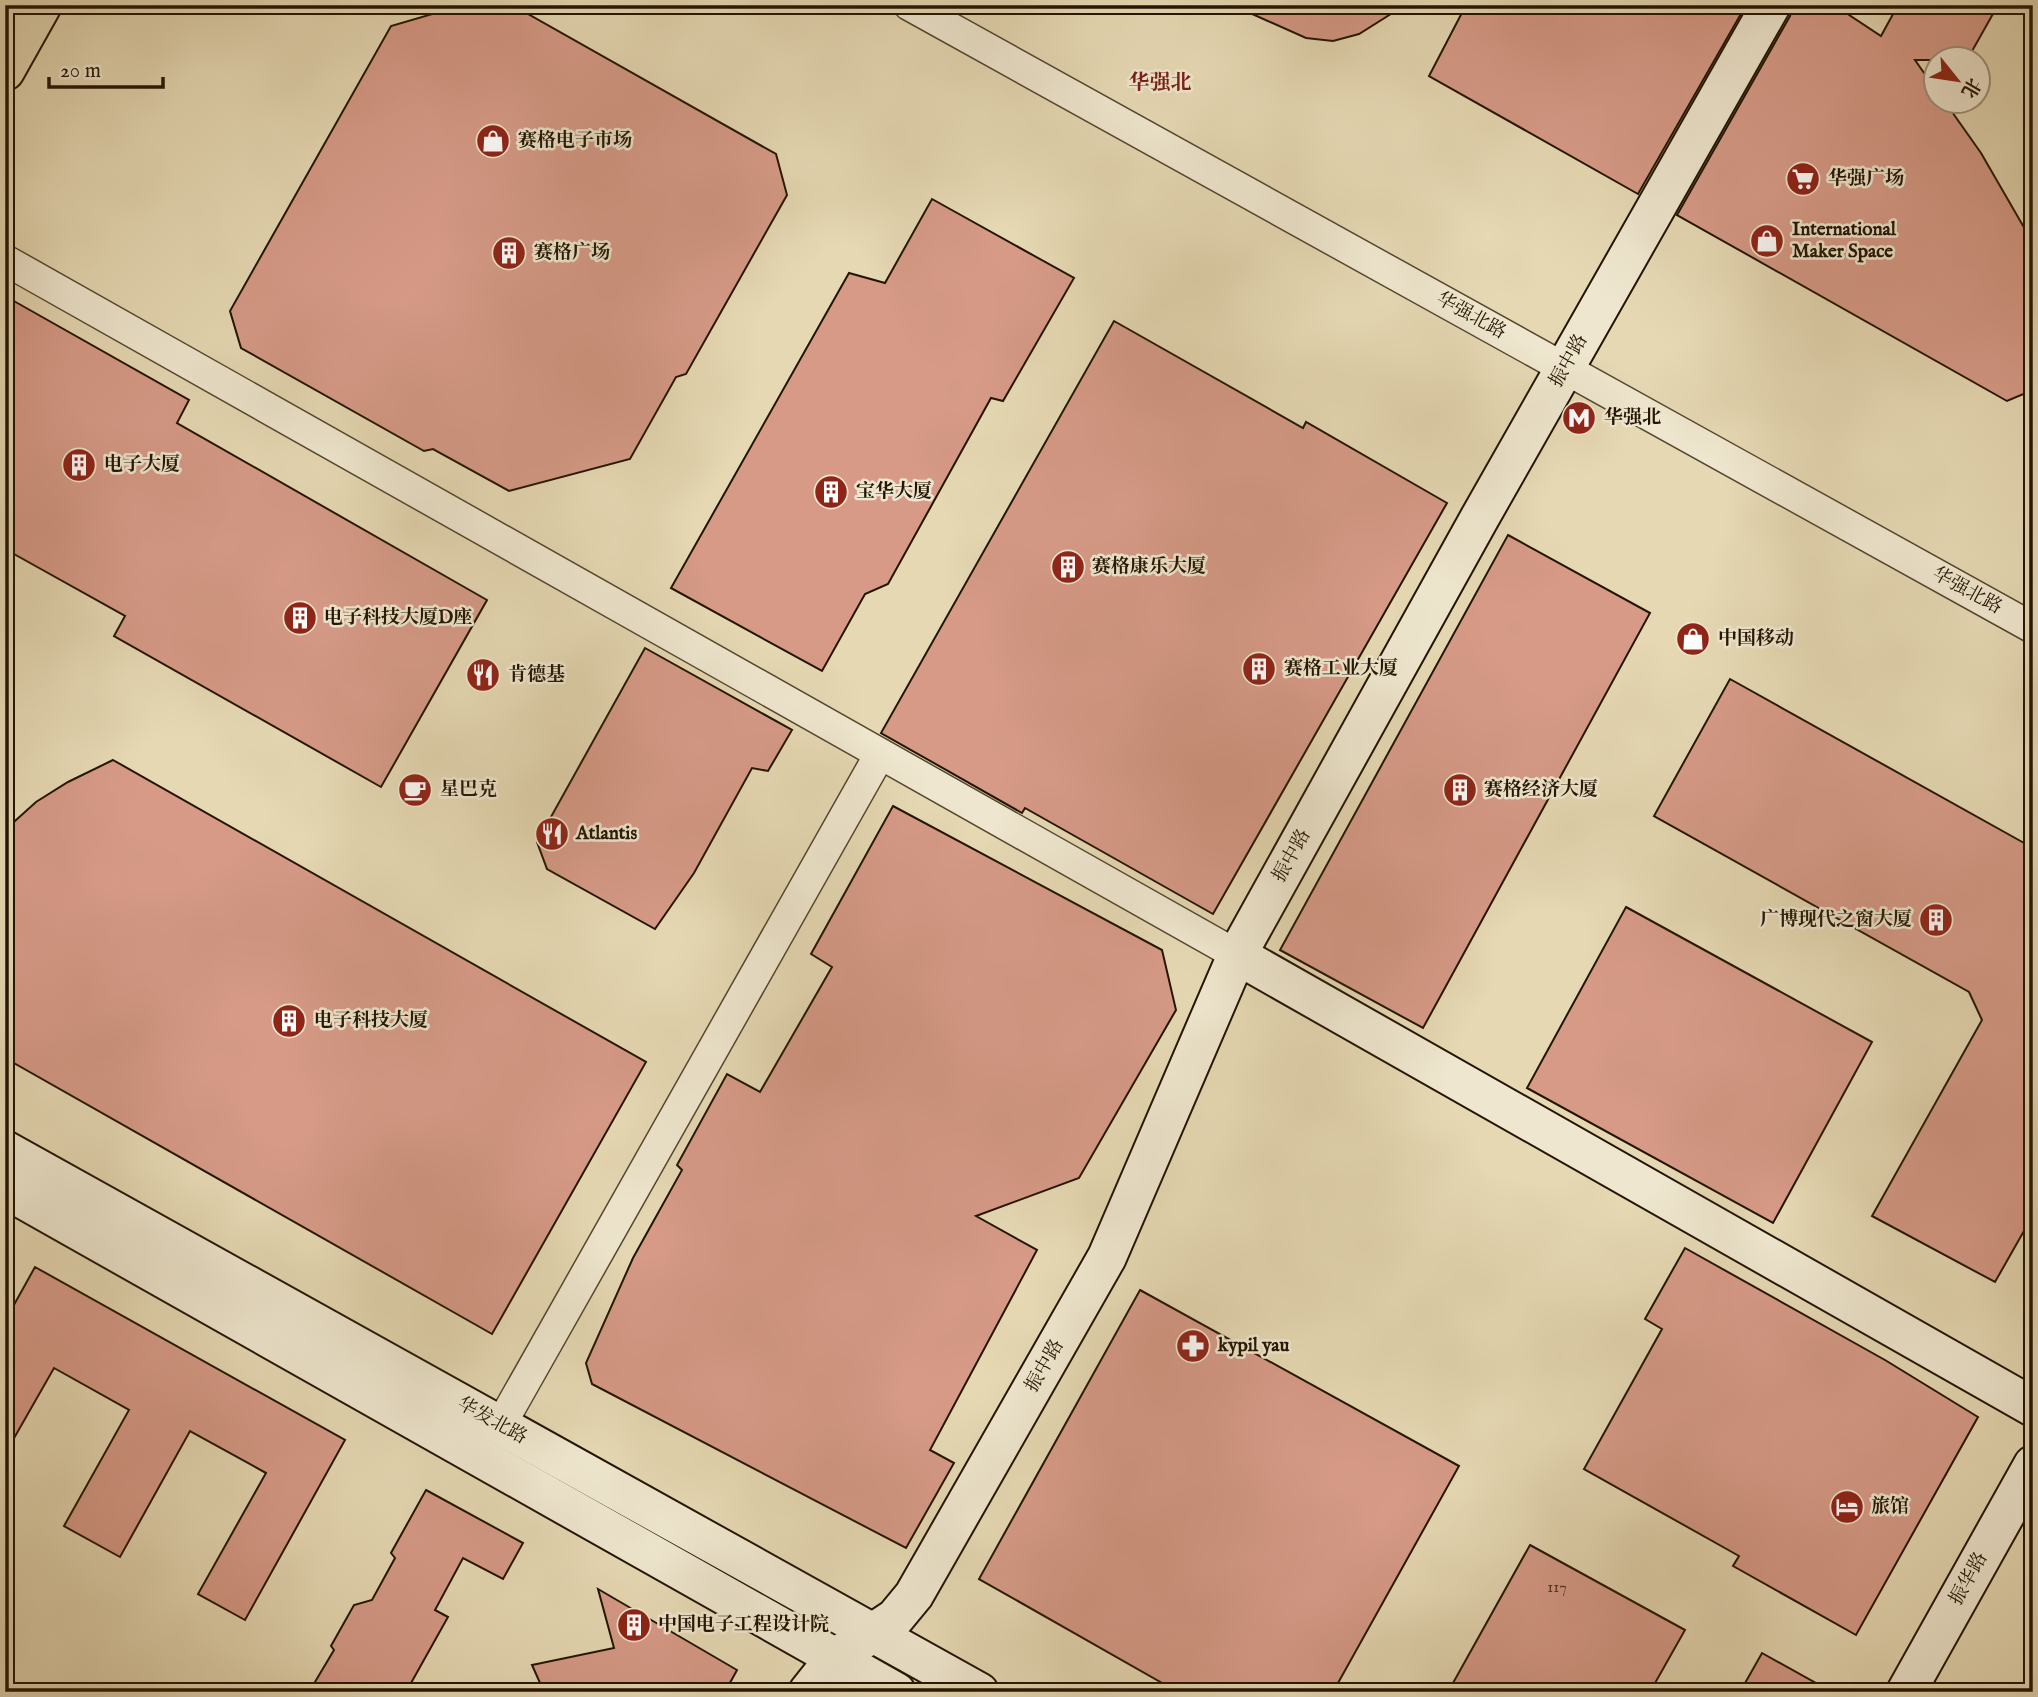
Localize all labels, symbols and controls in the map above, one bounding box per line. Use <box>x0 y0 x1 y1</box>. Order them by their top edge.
scale bar <box>49 46 163 90</box>
north arrow <box>1923 46 1993 116</box>
text: 20 m <box>60 58 101 85</box>
district label: 华强北 <box>1129 70 1192 97</box>
text: 北 <box>1955 73 1985 102</box>
shop icon: 赛格电子市场 <box>474 122 512 160</box>
place label: 赛格电子市场 <box>518 129 632 153</box>
supermarket icon: 华强广场 <box>1784 160 1822 198</box>
place label: 华强广场 <box>1828 167 1904 191</box>
place label: International Maker Space <box>1792 218 1897 264</box>
shop icon: International Maker Space <box>1748 222 1786 260</box>
building icon: 赛格广场 <box>490 234 528 272</box>
place label: 赛格广场 <box>534 241 610 265</box>
street label: 华强北路 <box>1432 287 1510 345</box>
street label: 振中路 <box>1545 330 1593 392</box>
metro station icon: 华强北 <box>1560 399 1598 437</box>
place label: 华强北 <box>1604 406 1661 430</box>
building icon: 电子大厦 <box>60 446 98 484</box>
place label: 电子大厦 <box>104 453 180 477</box>
building icon: 宝华大厦 <box>812 473 850 511</box>
place label: 宝华大厦 <box>856 480 932 504</box>
building icon: 赛格康乐大厦 <box>1049 548 1087 586</box>
place label: 赛格康乐大厦 <box>1092 555 1206 579</box>
street label: 华强北路 <box>1928 562 2006 620</box>
building icon: 电子科技大厦D座 <box>281 599 319 637</box>
place label: 电子科技大厦D座 <box>324 606 472 630</box>
shop icon: 中国移动 <box>1674 620 1712 658</box>
place label: 中国移动 <box>1718 627 1794 651</box>
building icon: 赛格工业大厦 <box>1240 650 1278 688</box>
restaurant icon: 肯德基 <box>464 656 502 694</box>
place label: 赛格工业大厦 <box>1284 657 1398 681</box>
place label: 肯德基 <box>508 663 565 687</box>
cafe icon: 星巴克 <box>396 771 434 809</box>
building icon: 赛格经济大厦 <box>1441 771 1479 809</box>
place label: 星巴克 <box>440 778 497 802</box>
place label: 赛格经济大厦 <box>1484 778 1598 802</box>
restaurant icon: Atlantis <box>533 815 571 853</box>
place label: Atlantis <box>575 822 637 846</box>
street label: 振中路 <box>1268 825 1316 887</box>
building icon: 广博现代之窗大厦 <box>1917 901 1955 939</box>
place label: 广博现代之窗大厦 <box>1760 908 1912 932</box>
building icon: 电子科技大厦 <box>270 1002 308 1040</box>
place label: 电子科技大厦 <box>314 1009 428 1033</box>
pharmacy icon: kypil yau <box>1174 1327 1212 1365</box>
place label: kypil yau <box>1217 1334 1290 1358</box>
street label: 振中路 <box>1020 1335 1070 1397</box>
street label: 华发北路 <box>453 1392 531 1450</box>
hotel icon: 旅馆 <box>1828 1488 1866 1526</box>
place label: 旅馆 <box>1871 1495 1909 1519</box>
street label: 振华路 <box>1945 1548 1993 1610</box>
house number: 117 <box>1547 1578 1567 1598</box>
building icon: 中国电子工程设计院 <box>615 1606 653 1644</box>
place label: 中国电子工程设计院 <box>658 1613 829 1637</box>

